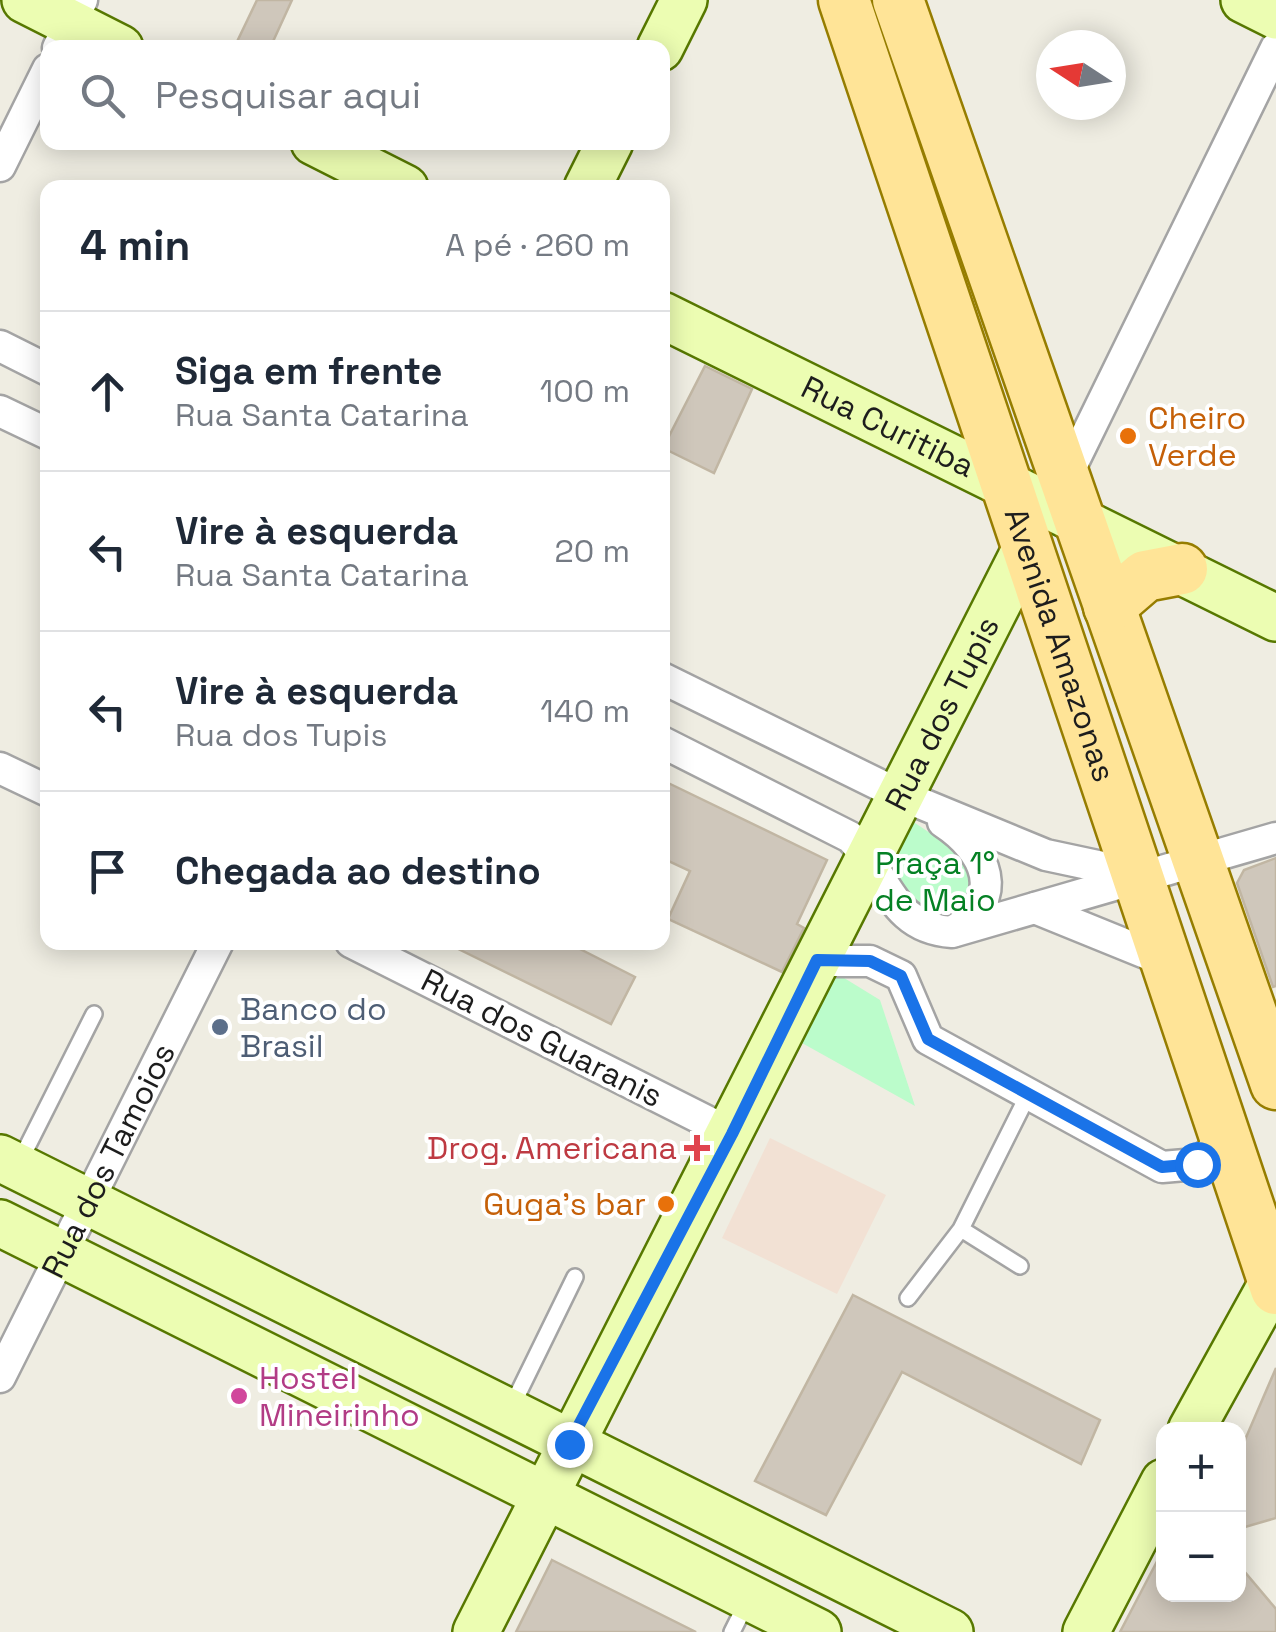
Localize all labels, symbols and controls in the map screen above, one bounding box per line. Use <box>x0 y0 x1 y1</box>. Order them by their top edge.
north arrow <box>1036 30 1126 120</box>
search box <box>40 40 670 150</box>
icon: search <box>75 68 130 123</box>
text: Pesquisar aqui <box>155 71 421 119</box>
text: 4 min <box>80 219 190 272</box>
text: A pé · 260 m <box>445 225 630 265</box>
text: Siga em frente <box>175 347 442 395</box>
icon: ahead <box>80 364 135 419</box>
street label: Rua Curitiba <box>795 367 981 486</box>
text: 100 m <box>540 371 630 411</box>
text: Rua Santa Catarina <box>175 395 469 435</box>
place label: Cheiro Verde <box>1148 398 1246 475</box>
marker: Cheiro Verde <box>1117 425 1139 447</box>
street label: Avenida Amazonas <box>996 503 1125 787</box>
text: Vire à esquerda <box>175 507 458 555</box>
icon: left <box>80 524 135 579</box>
text: 20 m <box>554 531 630 571</box>
text: Rua Santa Catarina <box>175 555 469 595</box>
street label: Rua dos Tupis <box>876 610 1008 817</box>
text: Vire à esquerda <box>175 667 458 715</box>
icon: left <box>80 684 135 739</box>
text: 140 m <box>540 691 630 731</box>
text: Rua dos Tupis <box>175 715 387 755</box>
park label: Praça 1° de Maio <box>874 843 996 920</box>
icon: arrive <box>80 844 135 899</box>
text: Chegada ao destino <box>175 847 541 895</box>
street label: Rua dos Guaranis <box>415 960 669 1116</box>
place label: Banco do Brasil <box>240 989 387 1066</box>
marker: Banco do Brasil <box>209 1016 231 1038</box>
street label: Rua dos Tamoios <box>33 1037 184 1285</box>
place label: Drog. Americana <box>427 1128 677 1168</box>
marker: Drog. Americana <box>686 1137 708 1159</box>
route start <box>1175 1142 1221 1188</box>
place label: Guga's bar <box>483 1184 646 1224</box>
marker: Guga's bar <box>655 1193 677 1215</box>
place label: Hostel Mineirinho <box>259 1358 420 1435</box>
marker: Hostel Mineirinho <box>228 1385 250 1407</box>
route end <box>547 1422 593 1468</box>
map controls <box>1156 1422 1246 1602</box>
button: + <box>1156 1422 1246 1512</box>
button: − <box>1156 1512 1246 1602</box>

